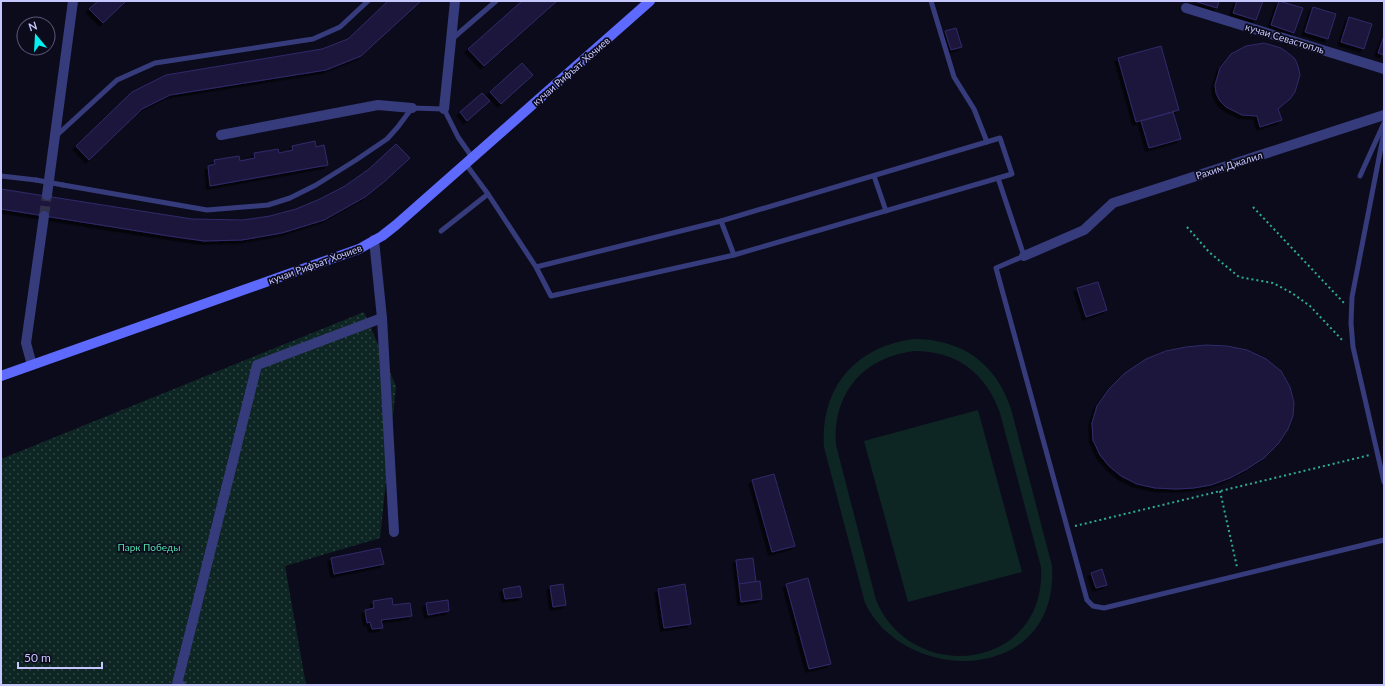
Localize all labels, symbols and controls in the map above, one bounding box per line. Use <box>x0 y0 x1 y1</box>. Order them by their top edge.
north arrow <box>16 16 56 56</box>
text: N <box>27 19 39 34</box>
street label: кучаи Севастопль <box>1244 20 1326 56</box>
street label: кучаи Рифъат Хочиев <box>530 34 612 108</box>
street label: Рахим Джалил <box>1194 149 1264 181</box>
street label: кучаи Рифъат Хочиев <box>267 242 363 286</box>
park label: Парк Победы <box>118 541 180 553</box>
scale bar <box>18 644 102 670</box>
text: 50 m <box>24 650 51 665</box>

